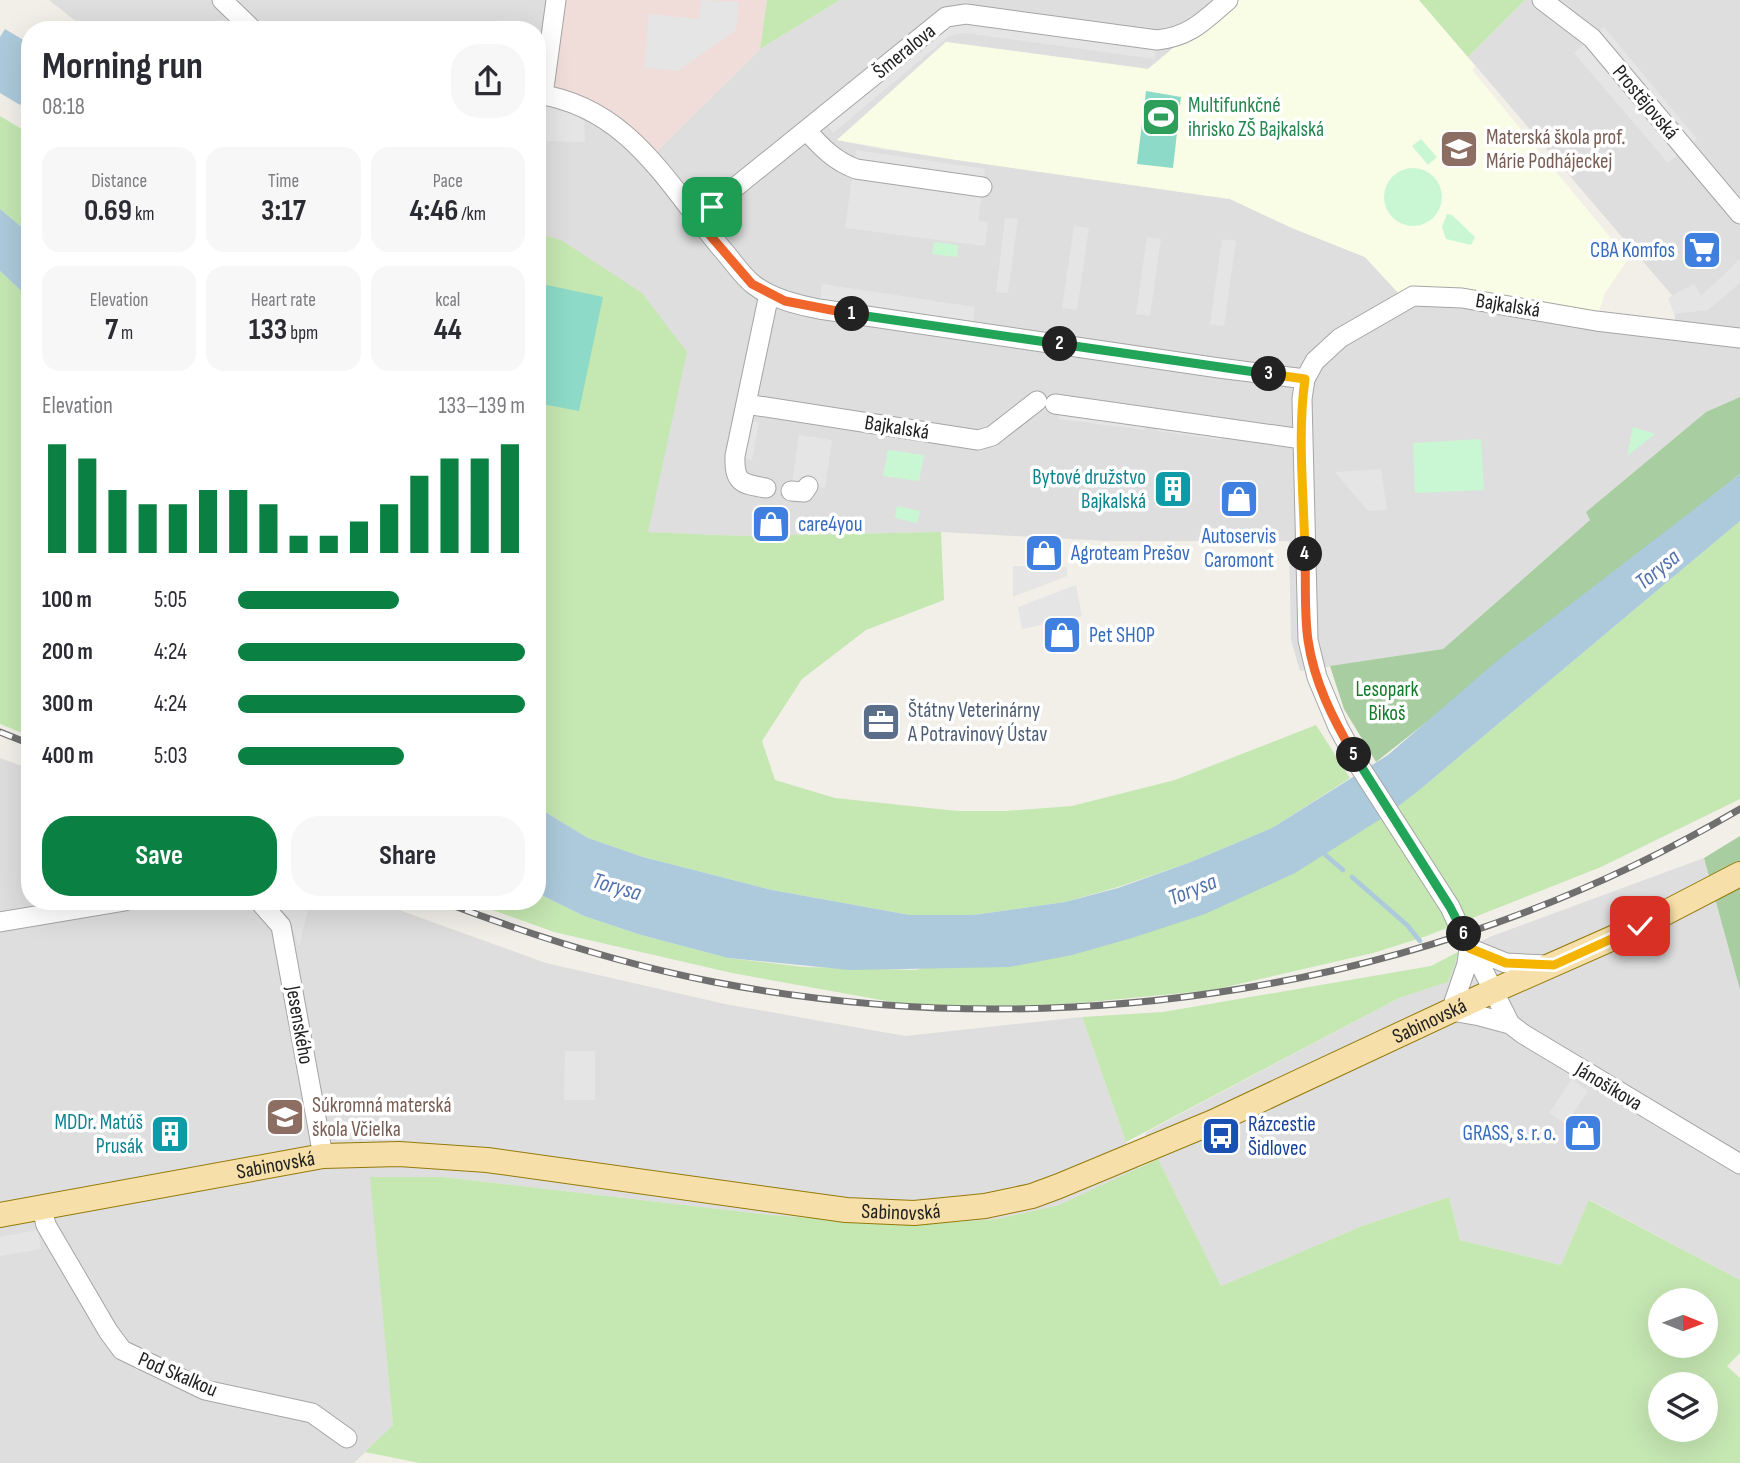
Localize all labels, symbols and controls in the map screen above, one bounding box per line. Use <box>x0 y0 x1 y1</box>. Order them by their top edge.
street label: Šmeralova <box>868 19 941 84</box>
text: Morning run <box>42 44 203 89</box>
button: share <box>451 44 525 118</box>
street label: Prostějovská <box>1607 60 1684 145</box>
text: 08:18 <box>42 93 85 121</box>
place label: Multifunkčné ihrisko ZŠ Bajkalská <box>1188 93 1324 142</box>
sports icon: Multifunkčné ihrisko ZŠ Bajkalská <box>1140 96 1182 138</box>
place label: Materská škola prof. Márie Podhájeckej <box>1486 125 1625 174</box>
school or university icon: Materská škola prof. Márie Podhájeckej <box>1438 128 1480 170</box>
text: Distance <box>91 170 147 193</box>
text: Time <box>268 170 299 193</box>
text: Pace <box>433 170 463 193</box>
pin <box>682 177 742 237</box>
icon: arrive <box>693 188 731 226</box>
text: 0.69 <box>84 193 132 229</box>
text: 3:17 <box>261 193 306 229</box>
text: 4:46 <box>410 193 458 229</box>
text: km <box>132 203 154 226</box>
text: /km <box>458 203 486 226</box>
supermarket icon: CBA Komfos <box>1681 229 1723 271</box>
place label: CBA Komfos <box>1590 238 1675 263</box>
street label: Bajkalská <box>1474 288 1542 323</box>
text: Elevation <box>90 289 148 312</box>
text: Heart rate <box>251 289 316 312</box>
text: kcal <box>435 289 460 312</box>
pin: 1 <box>834 296 870 332</box>
text: 1 <box>848 302 855 325</box>
text: 7 <box>105 312 118 348</box>
text: 133 <box>249 312 287 348</box>
text: 44 <box>434 312 462 348</box>
text: m <box>118 322 133 345</box>
text: bpm <box>287 322 318 345</box>
pin: 2 <box>1042 326 1078 362</box>
text: 2 <box>1055 332 1064 355</box>
pin: 3 <box>1252 356 1286 392</box>
text: 3 <box>1264 362 1273 385</box>
text: Elevation <box>42 392 113 420</box>
text: 133–139 m <box>439 392 525 420</box>
street label: Bajkalská <box>863 410 931 445</box>
place label: Bytové družstvo Bajkalská <box>1032 465 1146 514</box>
building icon: Bytové družstvo Bajkalská <box>1152 468 1194 510</box>
shop icon: Autoservis Caromont <box>1218 478 1260 520</box>
shop icon: care4you <box>750 503 792 545</box>
place label: care4you <box>798 512 863 537</box>
place label: Autoservis Caromont <box>1201 524 1276 573</box>
shop icon: Agroteam Prešov <box>1023 532 1065 574</box>
pin: 4 <box>1288 536 1322 572</box>
place label: Agroteam Prešov <box>1070 541 1190 566</box>
text: 4 <box>1300 542 1309 565</box>
water label: Torysa <box>1630 543 1686 596</box>
text: 100 m <box>42 586 92 614</box>
text: 5:05 <box>154 586 187 614</box>
shop icon: Pet SHOP <box>1041 614 1083 656</box>
place label: Pet SHOP <box>1089 623 1155 648</box>
text: 200 m <box>42 638 93 666</box>
text: 4:24 <box>154 638 187 666</box>
park label: Lesopark Bikoš <box>1355 677 1419 726</box>
text: 300 m <box>42 690 93 718</box>
text: 4:24 <box>154 690 187 718</box>
place label: Štátny Veterinárny A Potravinový Ústav <box>907 698 1047 747</box>
office icon: Štátny Veterinárny A Potravinový Ústav <box>860 701 902 743</box>
pin: 5 <box>1336 738 1372 772</box>
text: 400 m <box>42 742 93 770</box>
text: 5:03 <box>154 742 187 770</box>
text: 5 <box>1349 743 1358 766</box>
button: Save <box>42 816 277 896</box>
button: Share <box>291 816 525 896</box>
water label: Torysa <box>589 867 645 907</box>
water label: Torysa <box>1164 867 1221 912</box>
pin <box>1610 896 1670 956</box>
icon: check <box>1621 907 1659 945</box>
pin: 6 <box>1446 916 1482 951</box>
text: 6 <box>1459 922 1468 945</box>
street label: Jesenského <box>280 983 319 1066</box>
street label: Sabinovská <box>1389 993 1471 1049</box>
street label: Jánošíkova <box>1570 1056 1647 1116</box>
place label: Súkromná materská škola Včielka <box>312 1093 452 1142</box>
school or university icon: Súkromná materská škola Včielka <box>264 1096 306 1138</box>
place label: MDDr. Matúš Prusák <box>54 1110 143 1159</box>
place label: Rázcestie Šidlovec <box>1248 1112 1316 1161</box>
shop icon: GRASS, s. r. o. <box>1562 1112 1604 1154</box>
building icon: MDDr. Matúš Prusák <box>149 1113 191 1155</box>
bus stop icon: Rázcestie Šidlovec <box>1200 1115 1242 1157</box>
place label: GRASS, s. r. o. <box>1462 1121 1556 1146</box>
street label: Sabinovská <box>234 1146 317 1185</box>
street label: Sabinovská <box>861 1198 942 1226</box>
north arrow <box>1648 1288 1718 1358</box>
map controls <box>1648 1288 1718 1442</box>
street label: Pod Skalkou <box>134 1347 221 1402</box>
button: layers <box>1648 1372 1718 1442</box>

